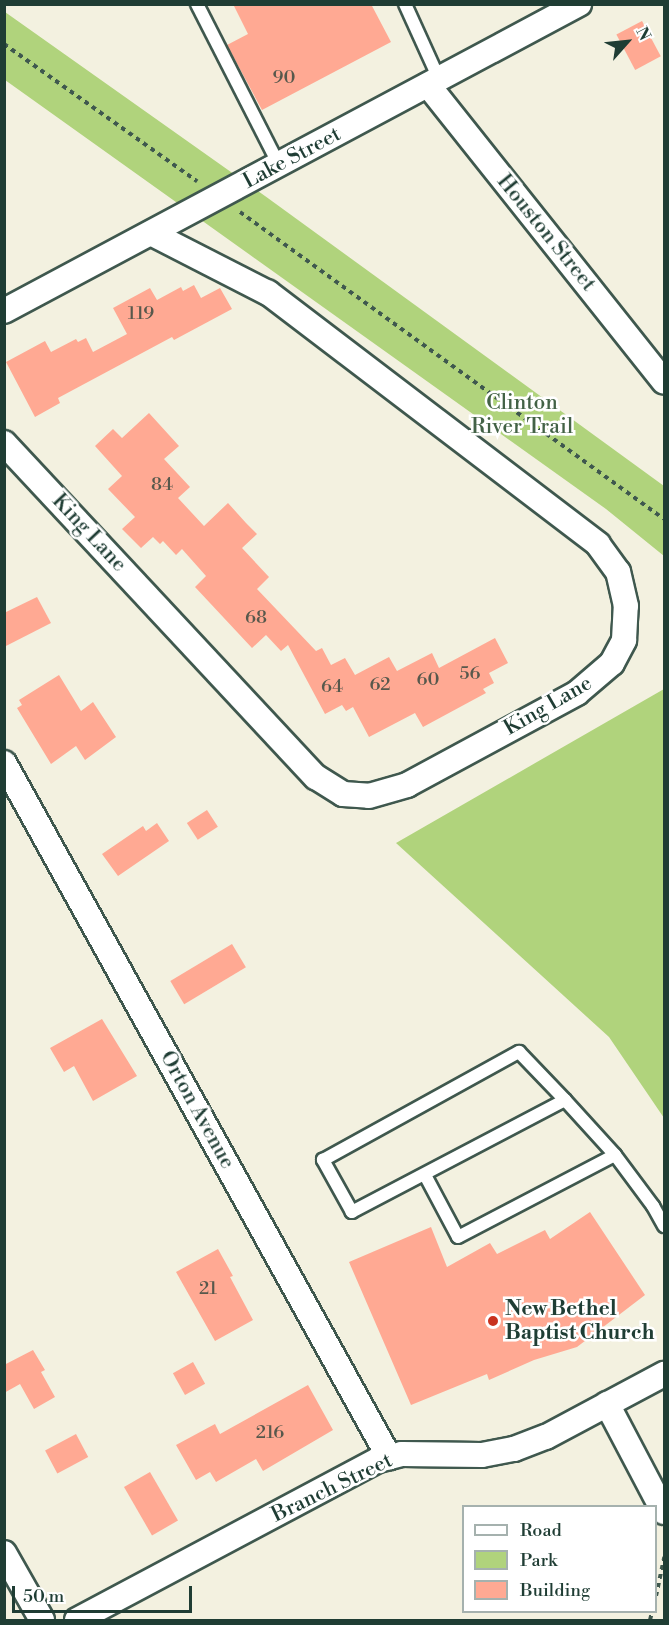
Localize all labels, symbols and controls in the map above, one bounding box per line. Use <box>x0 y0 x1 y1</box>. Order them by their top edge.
north arrow <box>597 12 657 72</box>
text: N <box>631 24 655 44</box>
house number: 90 <box>273 67 295 89</box>
street label: Lake Street <box>239 122 345 194</box>
street label: Houston Street <box>491 170 601 296</box>
house number: 119 <box>128 303 154 325</box>
park label: Clinton River Trail <box>471 390 573 440</box>
house number: 84 <box>151 474 173 496</box>
street label: King Lane <box>47 489 131 577</box>
house number: 68 <box>245 607 267 629</box>
house number: 56 <box>460 663 480 685</box>
house number: 60 <box>417 669 439 691</box>
street label: King Lane <box>499 671 597 741</box>
house number: 62 <box>369 674 391 696</box>
house number: 64 <box>321 676 343 698</box>
street label: Orton Avenue <box>154 1047 240 1173</box>
house number: 21 <box>199 1278 217 1300</box>
place label: New Bethel Baptist Church <box>505 1296 654 1346</box>
marker: New Bethel Baptist Church <box>486 1314 500 1328</box>
house number: 216 <box>256 1422 284 1444</box>
street label: Branch Street <box>268 1448 396 1528</box>
legend <box>462 1505 657 1613</box>
text: Road <box>520 1519 562 1542</box>
text: Park <box>520 1549 557 1572</box>
scale bar <box>15 1574 195 1612</box>
text: Building <box>520 1579 590 1602</box>
text: 50 m <box>23 1585 64 1608</box>

